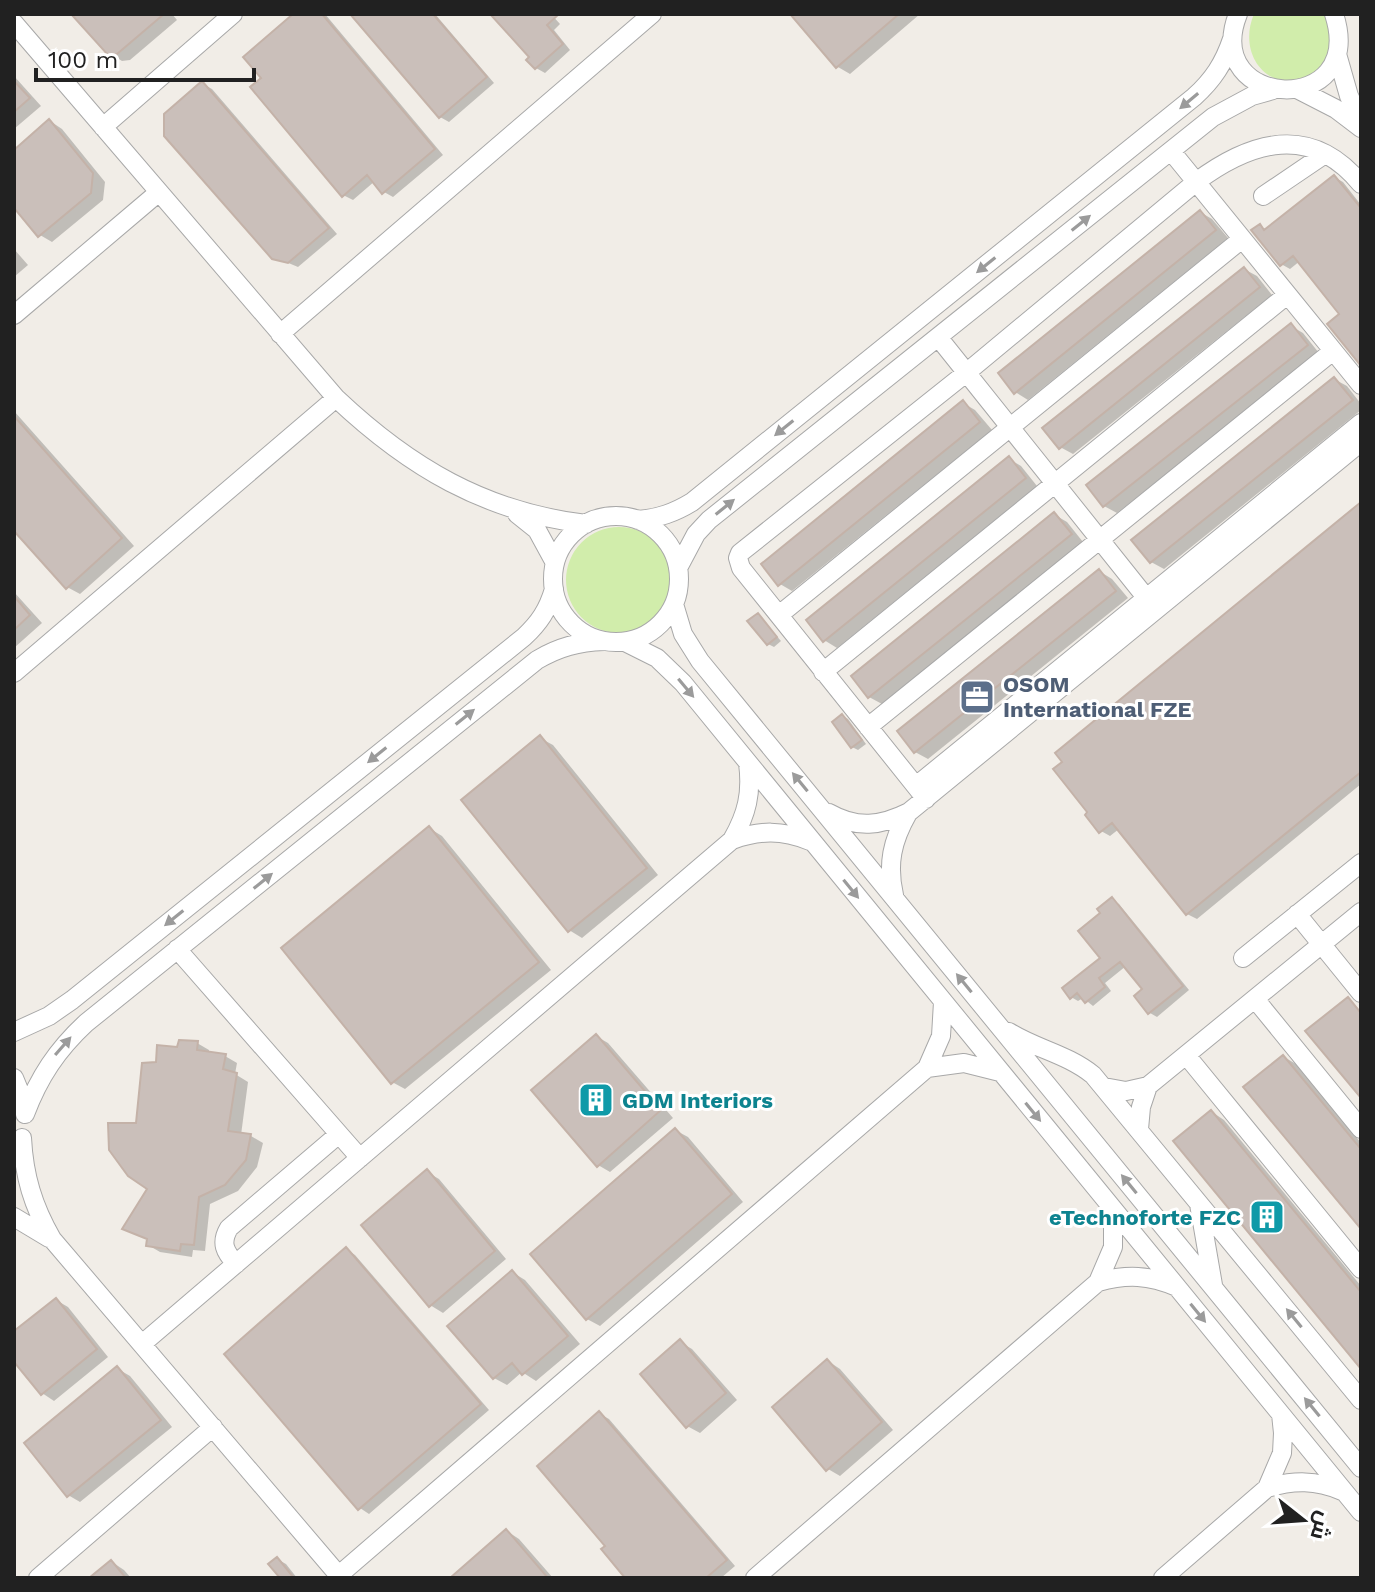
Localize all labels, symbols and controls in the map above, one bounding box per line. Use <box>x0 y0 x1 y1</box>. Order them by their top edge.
scale bar <box>36 32 254 82</box>
text: 100 m <box>48 46 118 74</box>
one-way arrow <box>1179 92 1199 109</box>
one-way arrow <box>1071 215 1091 231</box>
one-way arrow <box>977 256 997 273</box>
one-way arrow <box>774 419 794 436</box>
one-way arrow <box>715 499 735 516</box>
place label: OSOM International FZE <box>1003 672 1191 722</box>
one-way arrow <box>677 677 694 697</box>
office icon: OSOM International FZE <box>958 678 996 716</box>
one-way arrow <box>455 710 475 726</box>
one-way arrow <box>367 746 387 763</box>
one-way arrow <box>792 772 808 792</box>
one-way arrow <box>253 873 273 889</box>
one-way arrow <box>842 879 859 899</box>
one-way arrow <box>164 909 184 925</box>
one-way arrow <box>956 974 973 994</box>
one-way arrow <box>53 1037 71 1056</box>
building icon: GDM Interiors <box>577 1081 615 1119</box>
place label: GDM Interiors <box>622 1088 773 1113</box>
one-way arrow <box>1024 1102 1041 1122</box>
one-way arrow <box>1121 1175 1138 1195</box>
building icon: eTechnoforte FZC <box>1248 1198 1286 1236</box>
place label: eTechnoforte FZC <box>1049 1205 1241 1230</box>
one-way arrow <box>1189 1303 1206 1323</box>
one-way arrow <box>1286 1308 1303 1328</box>
one-way arrow <box>1304 1397 1320 1417</box>
north arrow <box>1263 1480 1343 1560</box>
text: ش <box>1305 1508 1338 1543</box>

